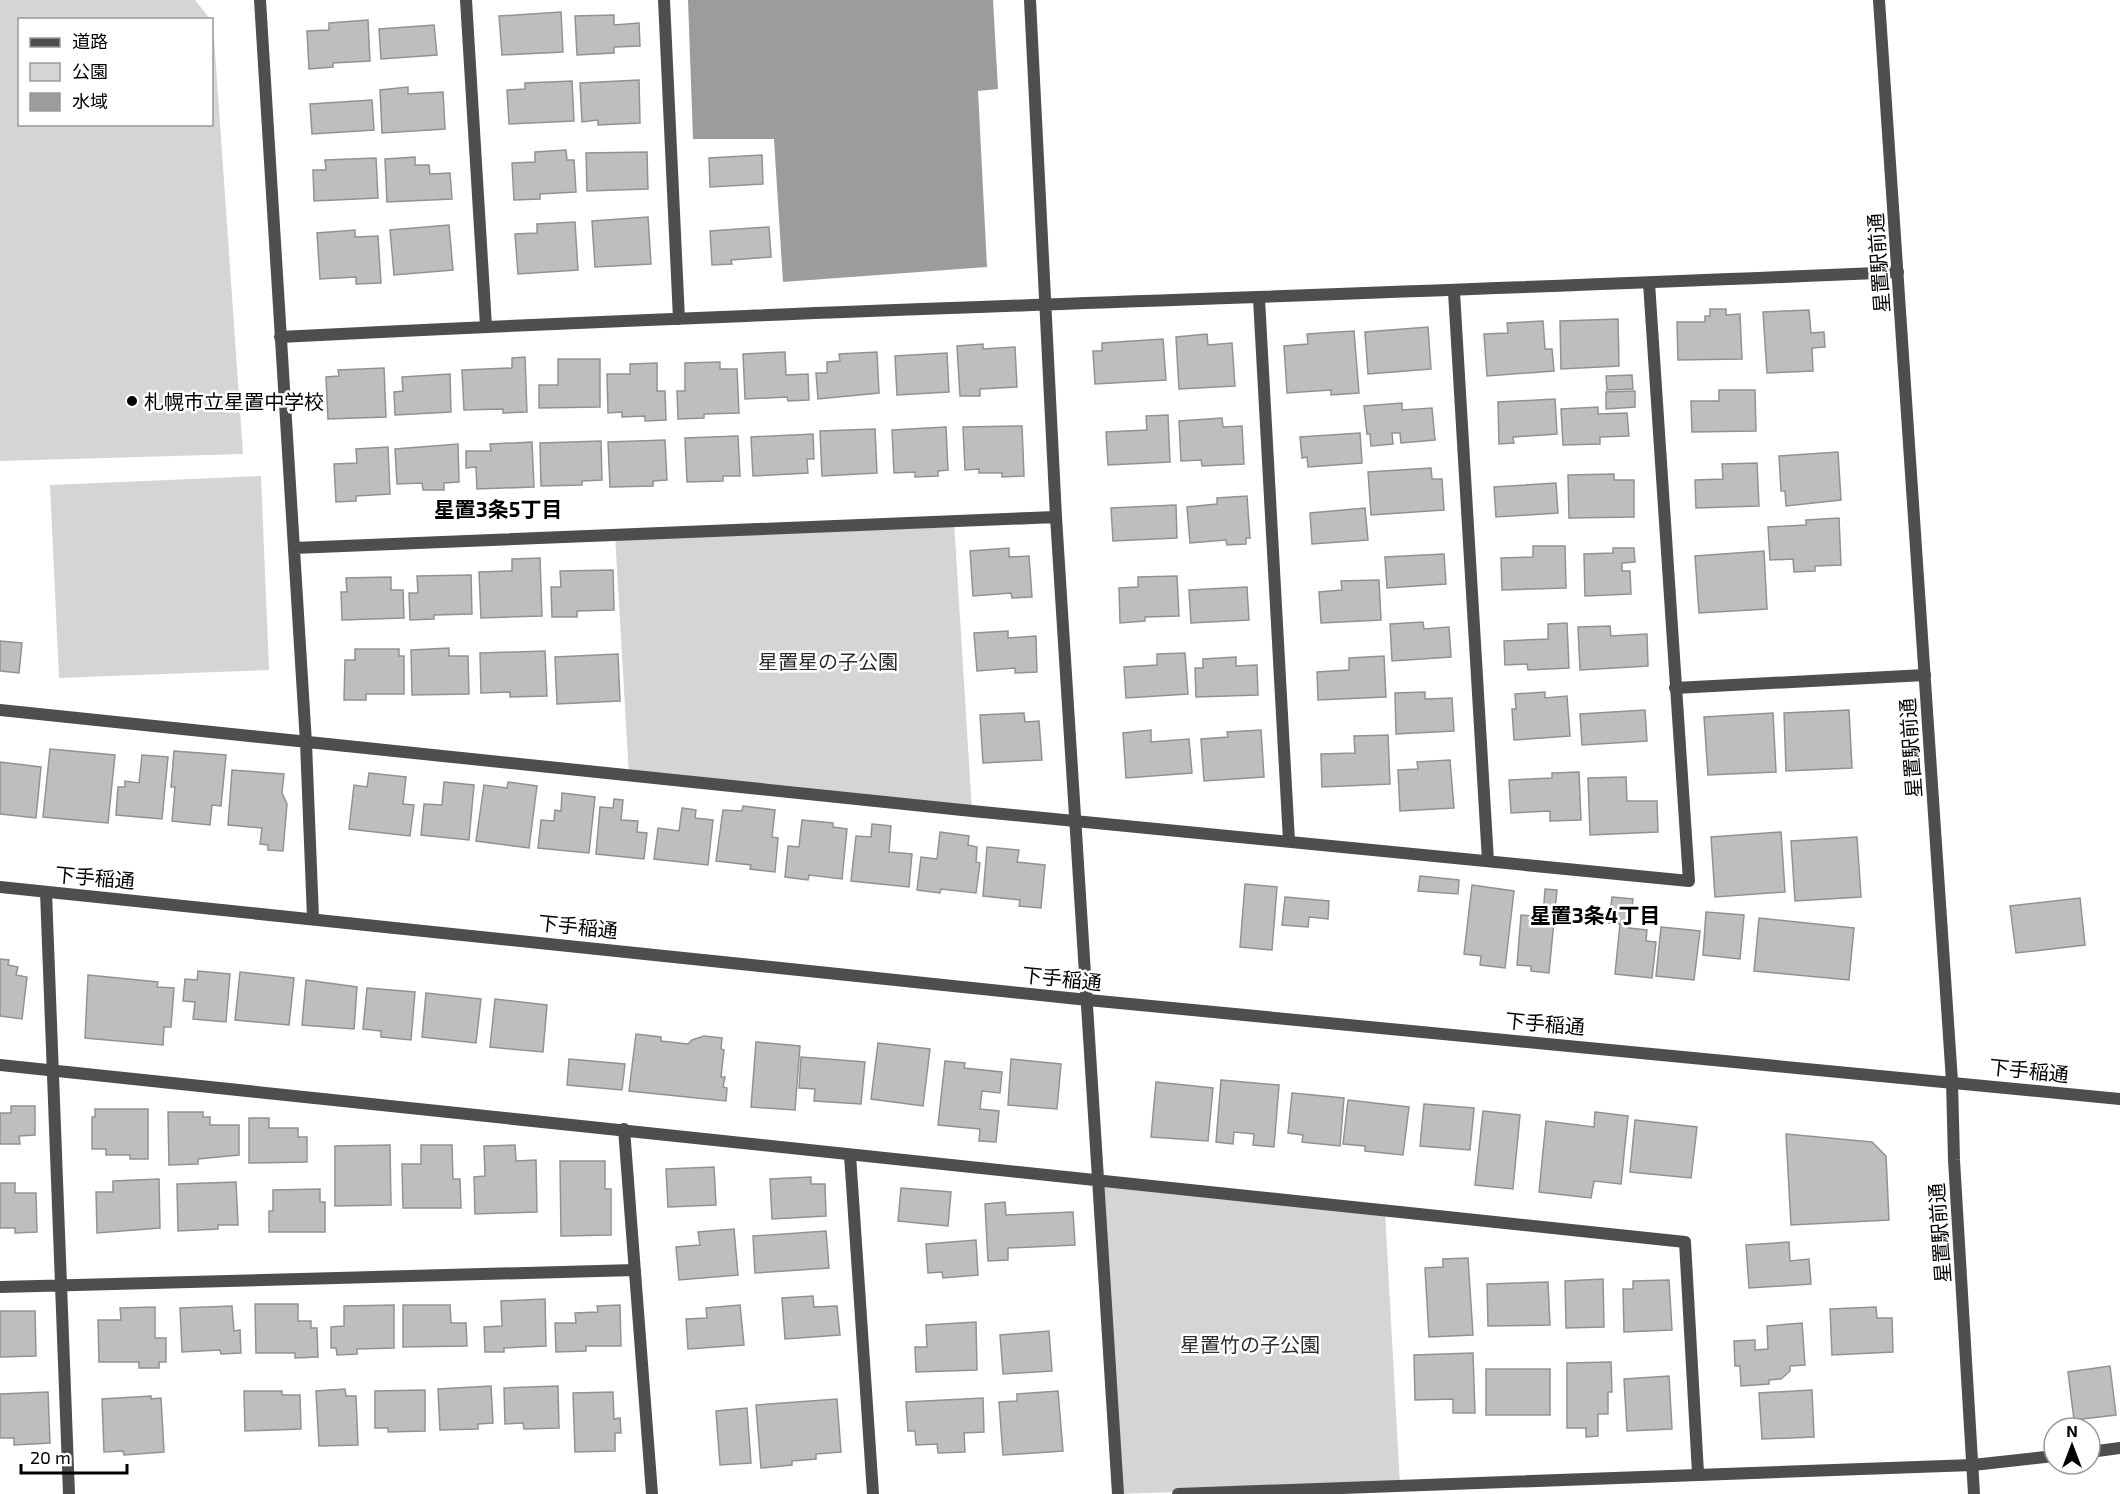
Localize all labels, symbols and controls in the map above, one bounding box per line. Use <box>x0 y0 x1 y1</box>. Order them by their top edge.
legend <box>18 18 213 126</box>
text: 道路 <box>72 30 108 52</box>
text: 公園 <box>72 60 108 82</box>
text: 水域 <box>72 90 108 112</box>
street label: 星置駅前通 <box>1863 212 1893 314</box>
place label: 札幌市立星置中学校 <box>144 389 324 413</box>
marker: 札幌市立星置中学校 <box>125 394 139 408</box>
district label: 星置3条5丁目 <box>434 496 562 521</box>
park label: 星置星の子公園 <box>758 649 898 673</box>
street label: 星置駅前通 <box>1895 697 1925 799</box>
street label: 下手稲通 <box>54 862 136 892</box>
district label: 星置3条4丁目 <box>1530 902 1660 927</box>
street label: 下手稲通 <box>537 910 619 942</box>
street label: 下手稲通 <box>1021 962 1103 994</box>
street label: 下手稲通 <box>1504 1008 1586 1038</box>
street label: 下手稲通 <box>1988 1054 2070 1086</box>
street label: 星置駅前通 <box>1924 1182 1954 1284</box>
park label: 星置竹の子公園 <box>1180 1332 1320 1356</box>
north arrow <box>2042 1416 2102 1476</box>
text: N <box>2066 1421 2078 1440</box>
scale bar <box>21 1437 128 1475</box>
text: 20 m <box>30 1446 71 1468</box>

